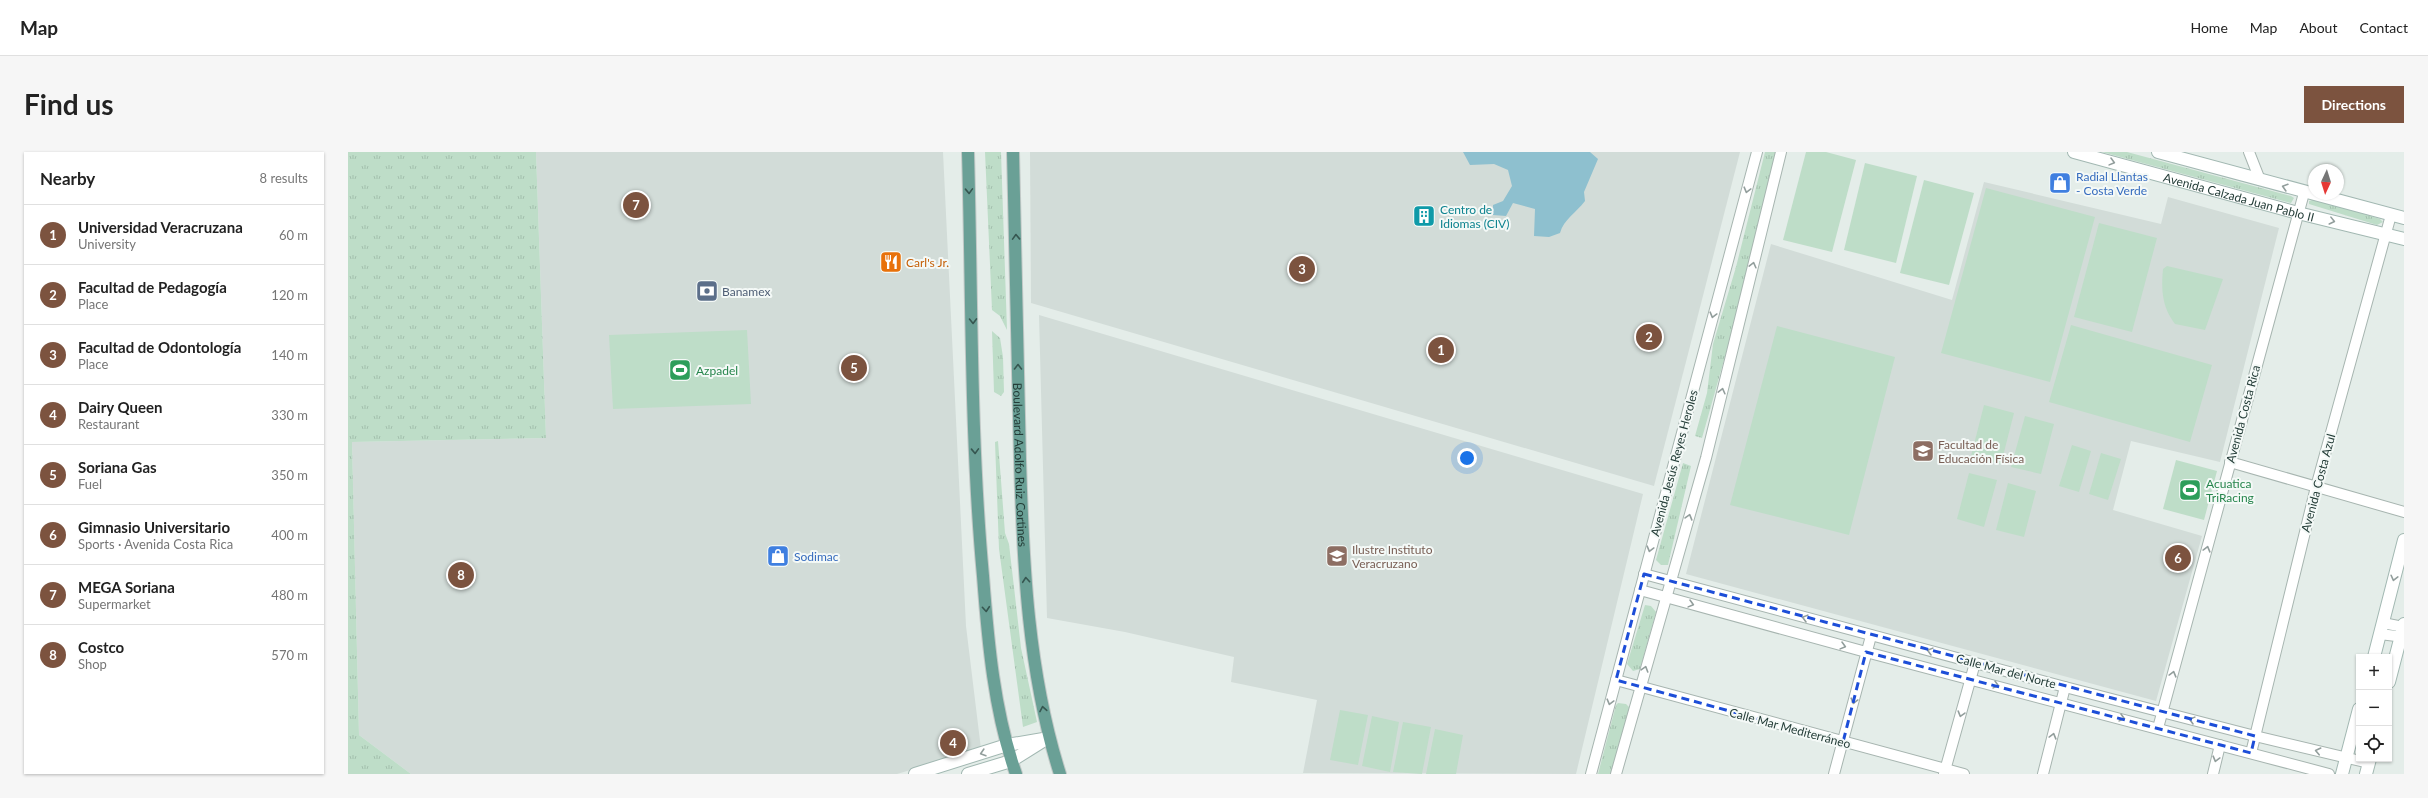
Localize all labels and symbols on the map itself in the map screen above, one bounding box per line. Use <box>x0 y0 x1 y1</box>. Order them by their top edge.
one-way arrow <box>2108 157 2115 166</box>
north arrow <box>2308 164 2344 200</box>
place label: Radial Llantas - Costa Verde <box>2076 169 2148 198</box>
street label: Avenida Calzada Juan Pablo II <box>2162 169 2316 224</box>
shop icon: Radial Llantas - Costa Verde <box>2047 170 2073 196</box>
one-way arrow <box>2282 183 2289 192</box>
one-way arrow <box>1743 186 1751 193</box>
one-way arrow <box>965 188 974 194</box>
pin: 7 <box>623 190 649 220</box>
place label: Centro de Idiomas (CIV) <box>1440 202 1509 231</box>
building icon: Centro de Idiomas (CIV) <box>1411 203 1437 229</box>
one-way arrow <box>2329 217 2335 225</box>
one-way arrow <box>1011 234 1020 240</box>
restaurant icon: Carl's Jr. <box>878 249 904 275</box>
pin: 3 <box>1289 254 1315 284</box>
place label: Carl's Jr. <box>906 255 949 270</box>
one-way arrow <box>1748 262 1757 269</box>
bank icon: Banamex <box>694 278 720 304</box>
place label: Banamex <box>722 284 770 299</box>
one-way arrow <box>1709 312 1718 319</box>
one-way arrow <box>969 318 977 324</box>
pin: 2 <box>1636 322 1662 352</box>
pin: 1 <box>1428 335 1454 365</box>
pin: 5 <box>841 353 867 383</box>
sports icon: Azpadel <box>667 357 693 383</box>
place label: Azpadel <box>696 363 738 378</box>
street label: Avenida Costa Rica <box>2223 363 2263 465</box>
one-way arrow <box>1014 364 1022 370</box>
street label: Boulevard Adolfo Ruiz Cortines <box>1011 383 1031 547</box>
street label: Avenida Jesús Reyes Heroles <box>1647 388 1701 538</box>
one-way arrow <box>1717 388 1726 395</box>
street label: Avenida Costa Azul <box>2298 432 2338 534</box>
place label: Facultad de Educación Física <box>1938 437 2024 466</box>
school or university icon: Facultad de Educación Física <box>1910 438 1936 464</box>
one-way arrow <box>971 448 979 454</box>
your location <box>1457 448 1477 468</box>
place label: Acuatica TriRacing <box>2206 476 2254 505</box>
sports icon: Acuatica TriRacing <box>2177 477 2203 503</box>
one-way arrow <box>1684 514 1693 521</box>
place label: Ilustre Instituto Veracruzano <box>1352 542 1433 571</box>
shop icon: Sodimac <box>765 543 791 569</box>
school or university icon: Ilustre Instituto Veracruzano <box>1324 543 1350 569</box>
pin: 6 <box>2165 543 2191 573</box>
one-way arrow <box>1646 545 1655 552</box>
one-way arrow <box>2202 545 2211 552</box>
place label: Sodimac <box>794 549 839 564</box>
pin: 8 <box>448 560 474 590</box>
one-way arrow <box>2391 575 2399 581</box>
one-way arrow <box>1022 577 1031 583</box>
one-way arrow <box>1687 599 1694 608</box>
one-way arrow <box>981 605 990 612</box>
one-way arrow <box>1802 614 1809 623</box>
one-way arrow <box>1839 641 1846 650</box>
one-way arrow <box>1927 648 1934 656</box>
street label: Calle Mar del Norte <box>1954 650 2058 692</box>
one-way arrow <box>1640 666 1649 673</box>
one-way arrow <box>2168 671 2177 678</box>
one-way arrow <box>1992 680 1999 689</box>
one-way arrow <box>1850 697 1858 704</box>
one-way arrow <box>1606 698 1615 705</box>
street label: Calle Mar Mediterráneo <box>1728 705 1853 751</box>
one-way arrow <box>1040 706 1048 712</box>
one-way arrow <box>1957 710 1966 717</box>
one-way arrow <box>2118 714 2125 722</box>
one-way arrow <box>2188 716 2195 724</box>
pin: 4 <box>940 728 966 758</box>
one-way arrow <box>2048 733 2057 740</box>
one-way arrow <box>980 748 987 756</box>
one-way arrow <box>2314 748 2321 756</box>
one-way arrow <box>2213 756 2221 763</box>

